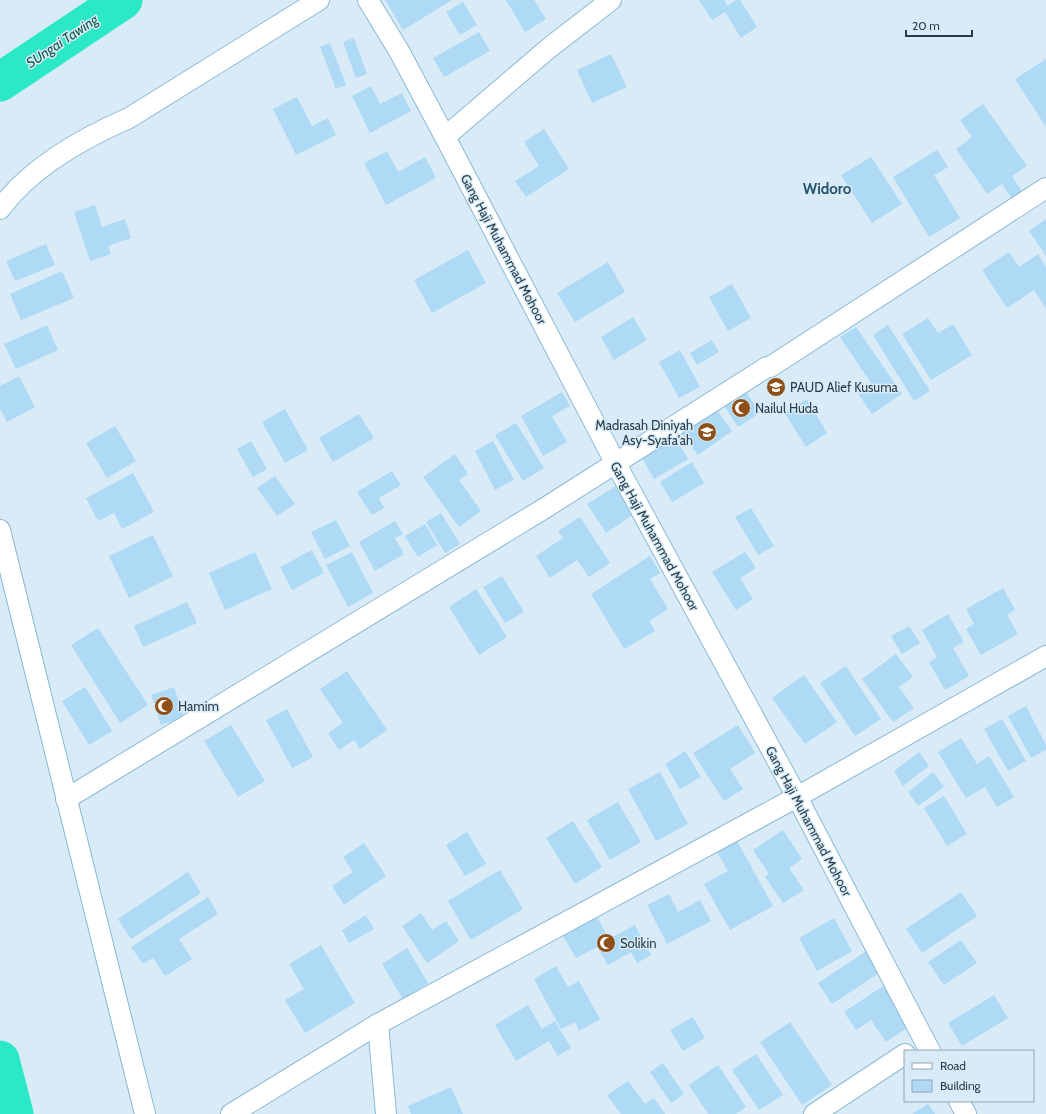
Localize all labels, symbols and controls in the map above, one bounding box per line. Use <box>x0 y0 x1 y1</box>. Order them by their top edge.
water label: SUngai Tawing <box>22 10 102 72</box>
scale bar <box>906 12 972 38</box>
text: 20 m <box>912 18 940 33</box>
street label: Gang Haji Muhammad Mohoor <box>457 171 551 328</box>
district label: Widoro <box>803 180 852 198</box>
school or university icon: PAUD Alief Kusuma <box>765 376 787 398</box>
place label: PAUD Alief Kusuma <box>790 379 899 395</box>
mosque icon: Nailul Huda <box>730 397 752 419</box>
place label: Nailul Huda <box>755 400 819 416</box>
place label: Madrasah Diniyah Asy-Syafa'ah <box>595 417 693 448</box>
school or university icon: Madrasah Diniyah Asy-Syafa'ah <box>696 421 718 443</box>
street label: Gang Haji Muhammad Mohoor <box>606 459 703 615</box>
mosque icon: Hamim <box>153 695 175 717</box>
place label: Hamim <box>178 698 219 714</box>
street label: Gang Haji Muhammad Mohoor <box>762 743 856 900</box>
mosque icon: Solikin <box>595 932 617 954</box>
place label: Solikin <box>620 935 656 951</box>
legend <box>904 1050 1034 1102</box>
text: Road <box>940 1058 966 1073</box>
text: Building <box>940 1078 982 1093</box>

